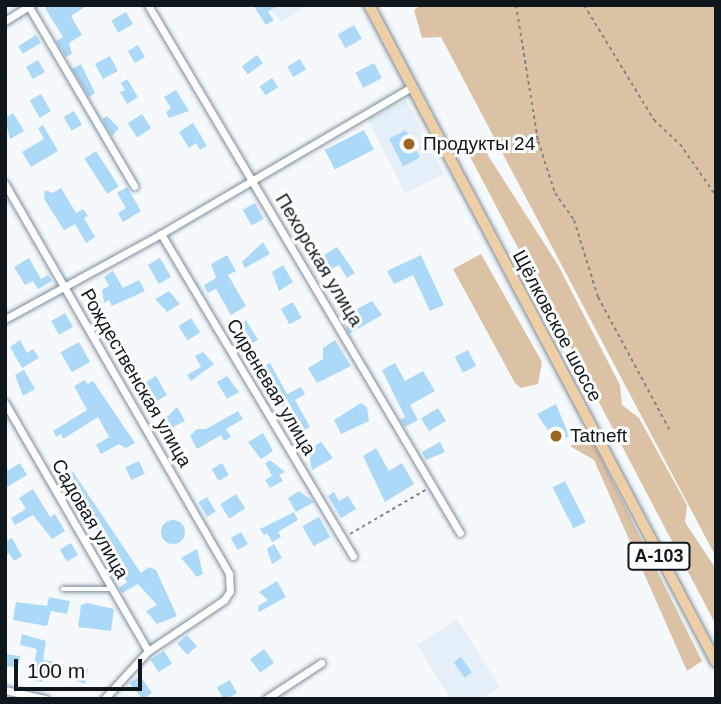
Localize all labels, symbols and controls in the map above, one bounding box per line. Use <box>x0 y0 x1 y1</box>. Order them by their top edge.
place label: Продукты 24 <box>423 133 535 155</box>
marker: Продукты 24 <box>401 136 417 152</box>
street label: Пехорская улица <box>270 189 368 331</box>
street label: Щёлковское шоссе <box>507 246 607 406</box>
street label: Рождественская улица <box>76 285 196 471</box>
street label: Сиреневая улица <box>221 315 321 459</box>
place label: Tatneft <box>570 425 627 447</box>
marker: Tatneft <box>548 428 564 444</box>
street label: Садовая улица <box>47 455 133 583</box>
road number: А-103 <box>626 542 692 570</box>
scale bar <box>18 644 145 688</box>
text: 100 m <box>27 659 85 682</box>

